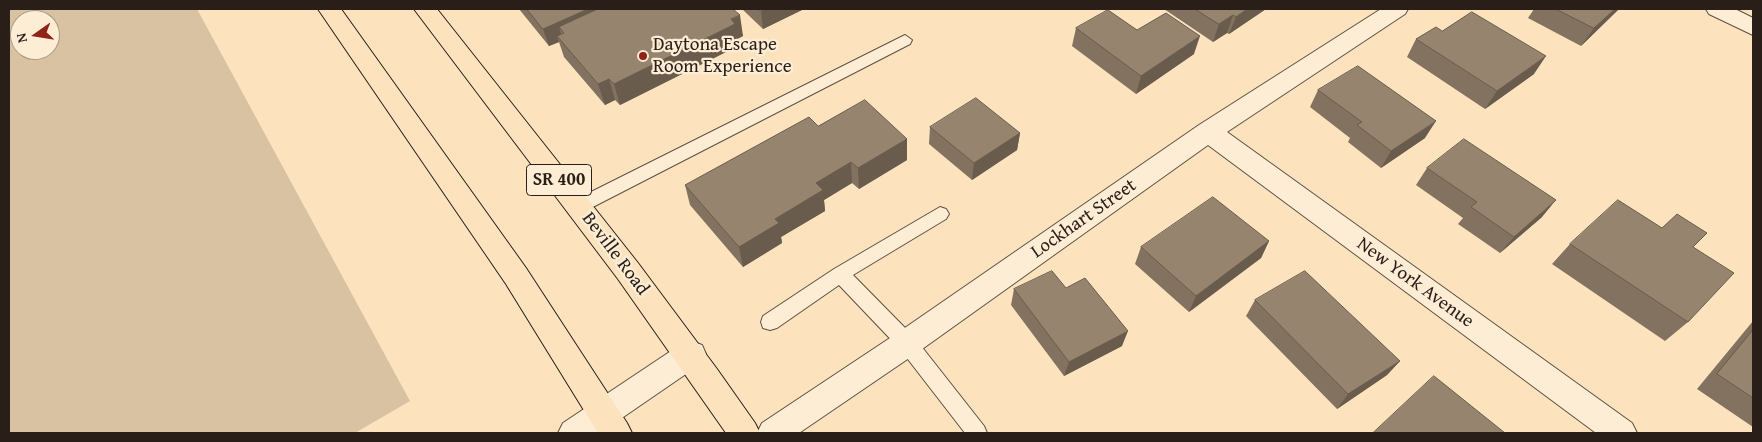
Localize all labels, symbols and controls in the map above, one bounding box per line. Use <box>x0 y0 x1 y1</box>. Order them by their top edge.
north arrow <box>10 10 60 60</box>
text: N <box>11 31 32 45</box>
place label: Daytona Escape Room Experience <box>653 34 792 78</box>
marker: Daytona Escape Room Experience <box>637 50 649 62</box>
road number: SR 400 <box>526 164 592 196</box>
street label: Lockhart Street <box>1027 174 1141 264</box>
street label: Beville Road <box>576 208 654 300</box>
street label: New York Avenue <box>1352 233 1478 333</box>

